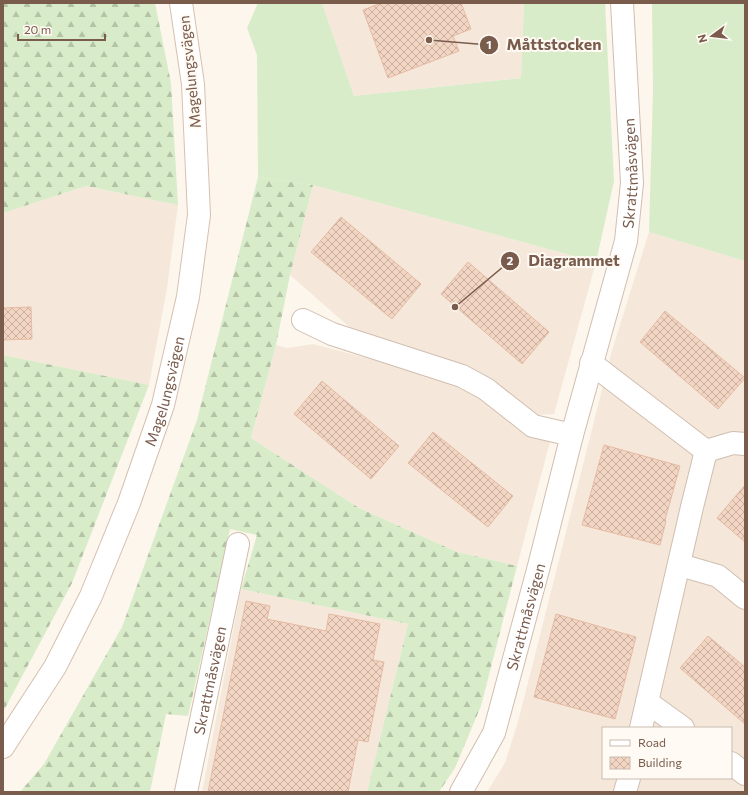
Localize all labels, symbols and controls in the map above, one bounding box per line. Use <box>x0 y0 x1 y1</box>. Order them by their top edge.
street label: Magelungsvägen <box>174 15 204 129</box>
scale bar <box>18 16 105 42</box>
north arrow <box>692 16 732 56</box>
text: 20 m <box>24 22 51 36</box>
callout: Måttstocken <box>479 31 610 59</box>
text: N <box>695 33 709 44</box>
text: Måttstocken <box>507 34 601 53</box>
text: 1 <box>486 37 492 51</box>
street label: Skrattmåsvägen <box>618 118 641 229</box>
callout: Diagrammet <box>500 247 627 275</box>
text: Diagrammet <box>528 250 620 269</box>
text: 2 <box>507 253 514 267</box>
street label: Magelungsvägen <box>140 334 188 449</box>
street label: Skrattmåsvägen <box>502 561 548 672</box>
street label: Skrattmåsvägen <box>189 625 230 736</box>
legend <box>602 727 732 779</box>
text: Road <box>638 735 666 749</box>
text: Building <box>638 755 682 769</box>

